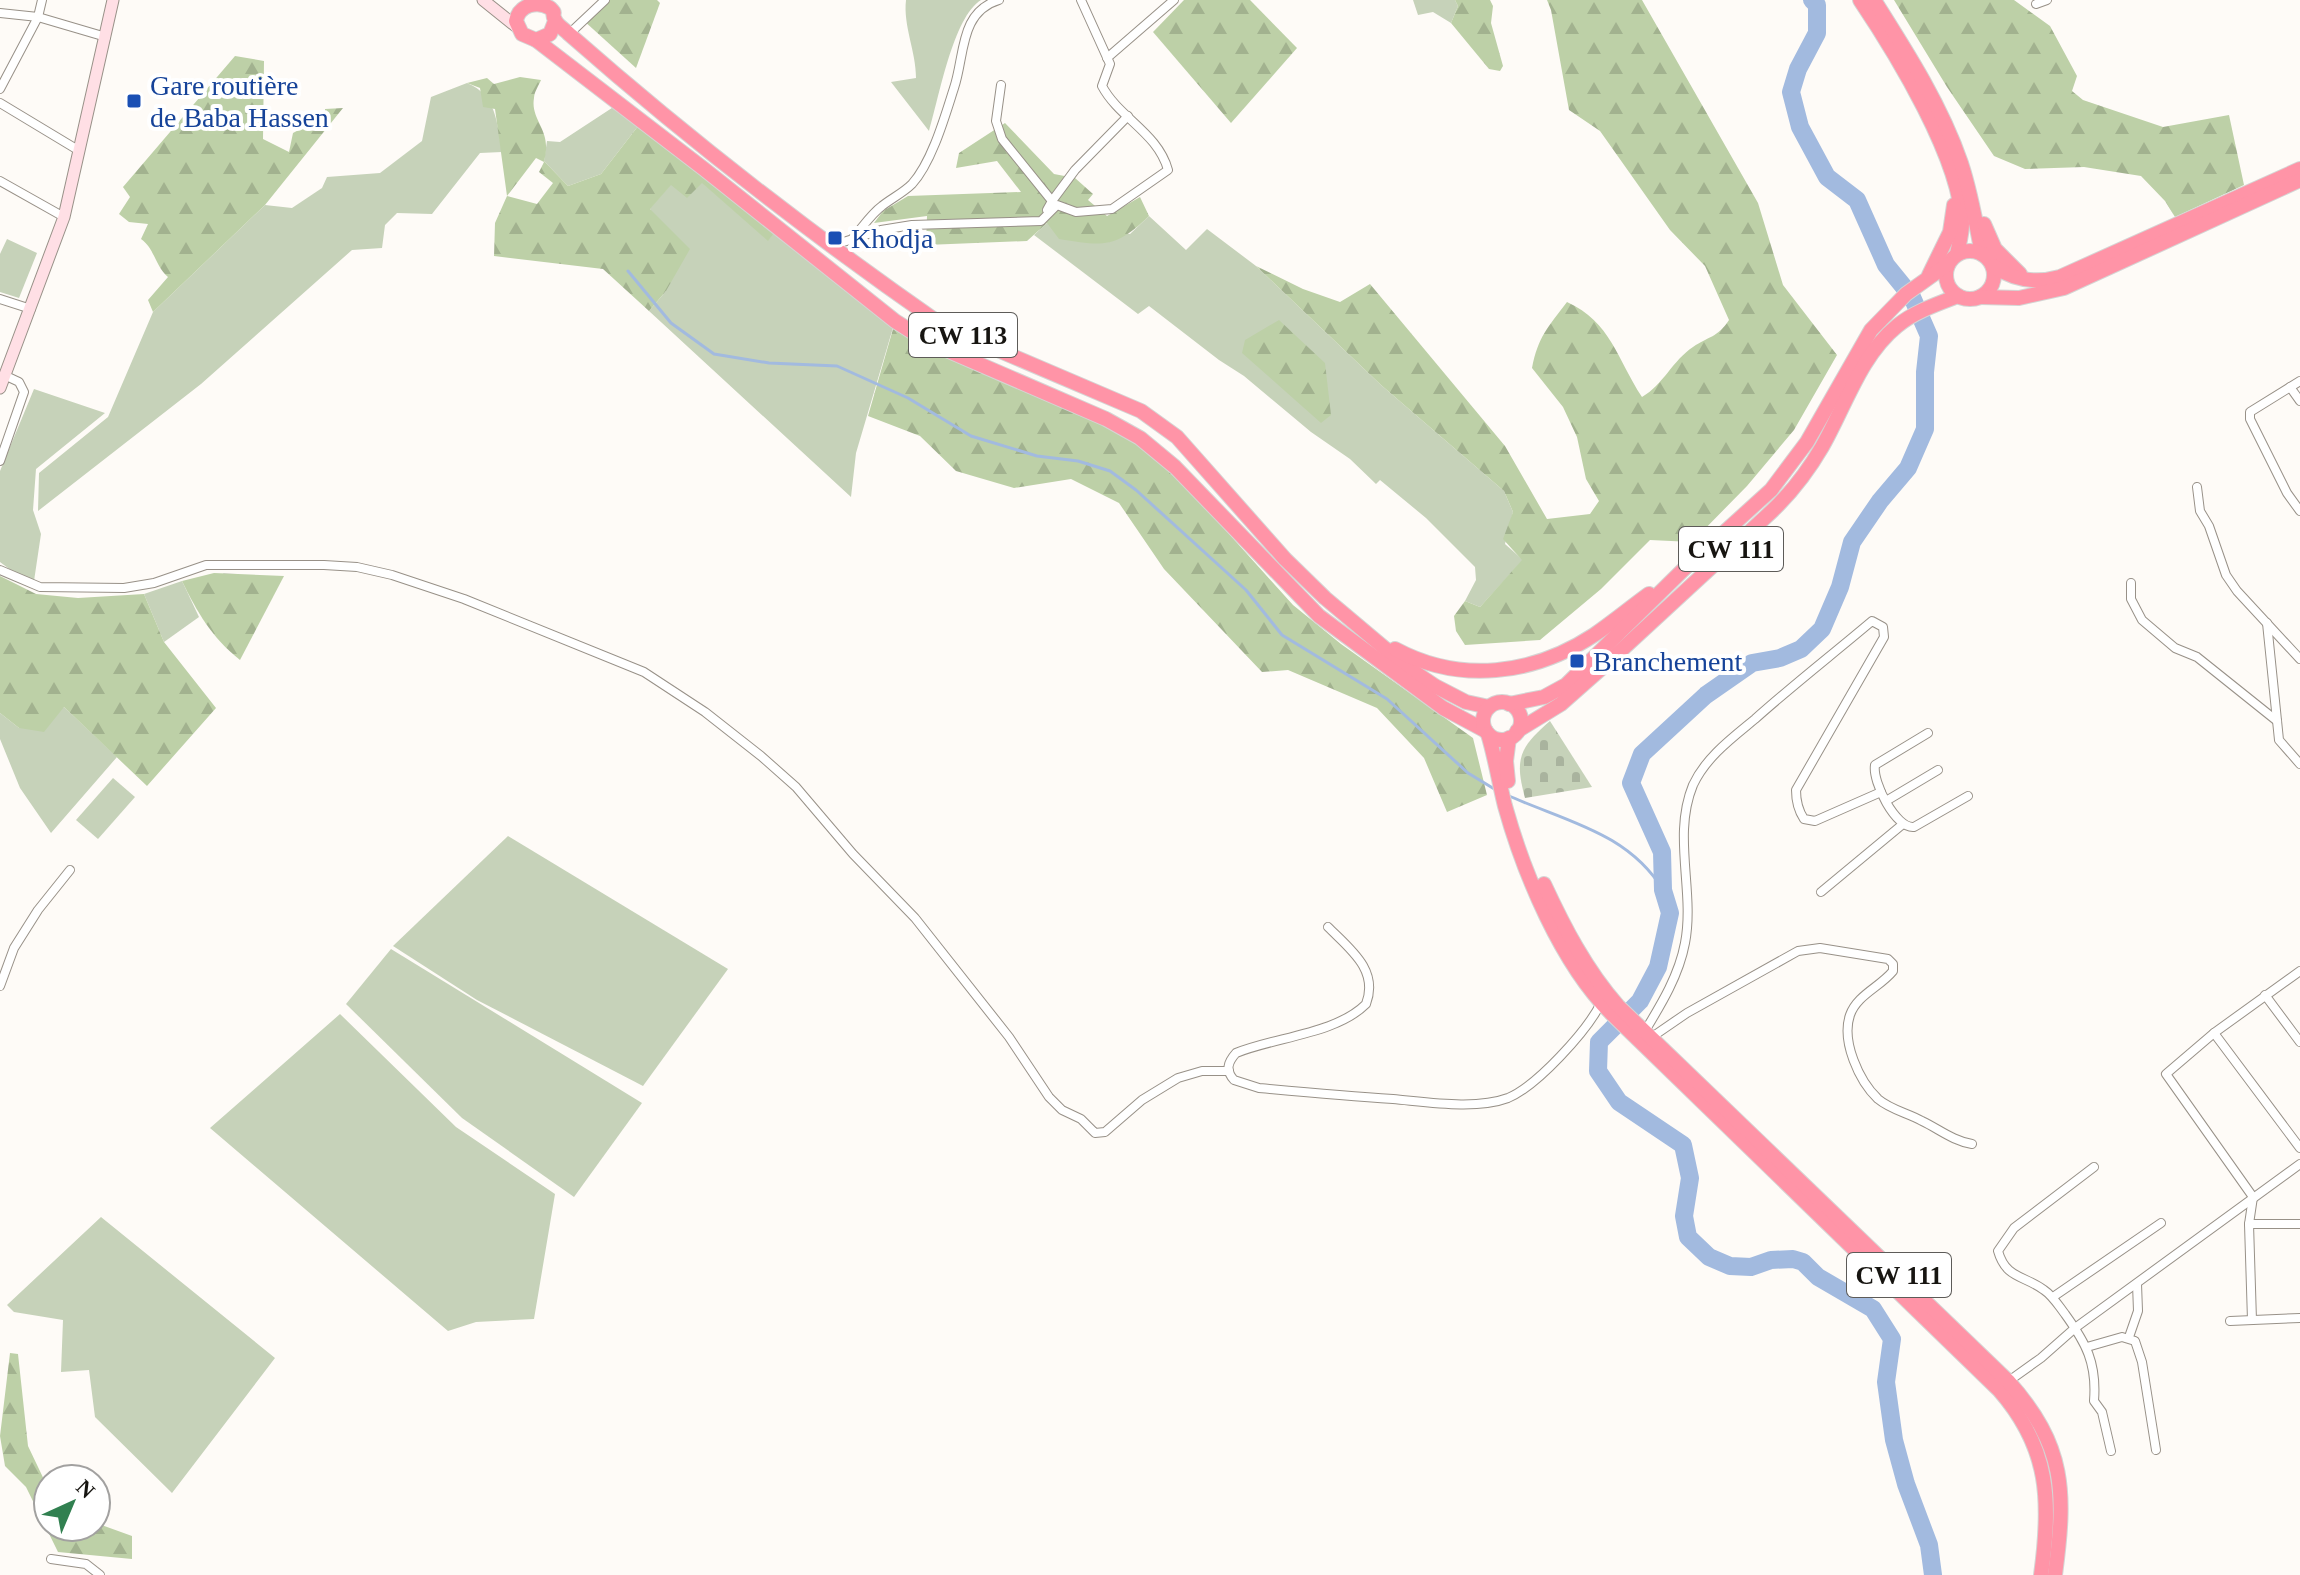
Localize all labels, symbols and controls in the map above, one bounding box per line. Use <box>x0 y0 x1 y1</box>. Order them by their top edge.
place label: Gare routière de Baba Hassen <box>150 70 329 133</box>
marker: Gare routière de Baba Hassen <box>125 92 143 110</box>
place label: Khodja <box>851 223 934 254</box>
marker: Khodja <box>826 229 844 247</box>
road number: CW 113 <box>909 313 1017 357</box>
road number: CW 111 <box>1679 527 1783 571</box>
place label: Branchement <box>1593 646 1742 677</box>
marker: Branchement <box>1568 652 1586 670</box>
road number: CW 111 <box>1847 1253 1951 1297</box>
north arrow <box>32 1463 112 1543</box>
text: N <box>71 1474 100 1504</box>

